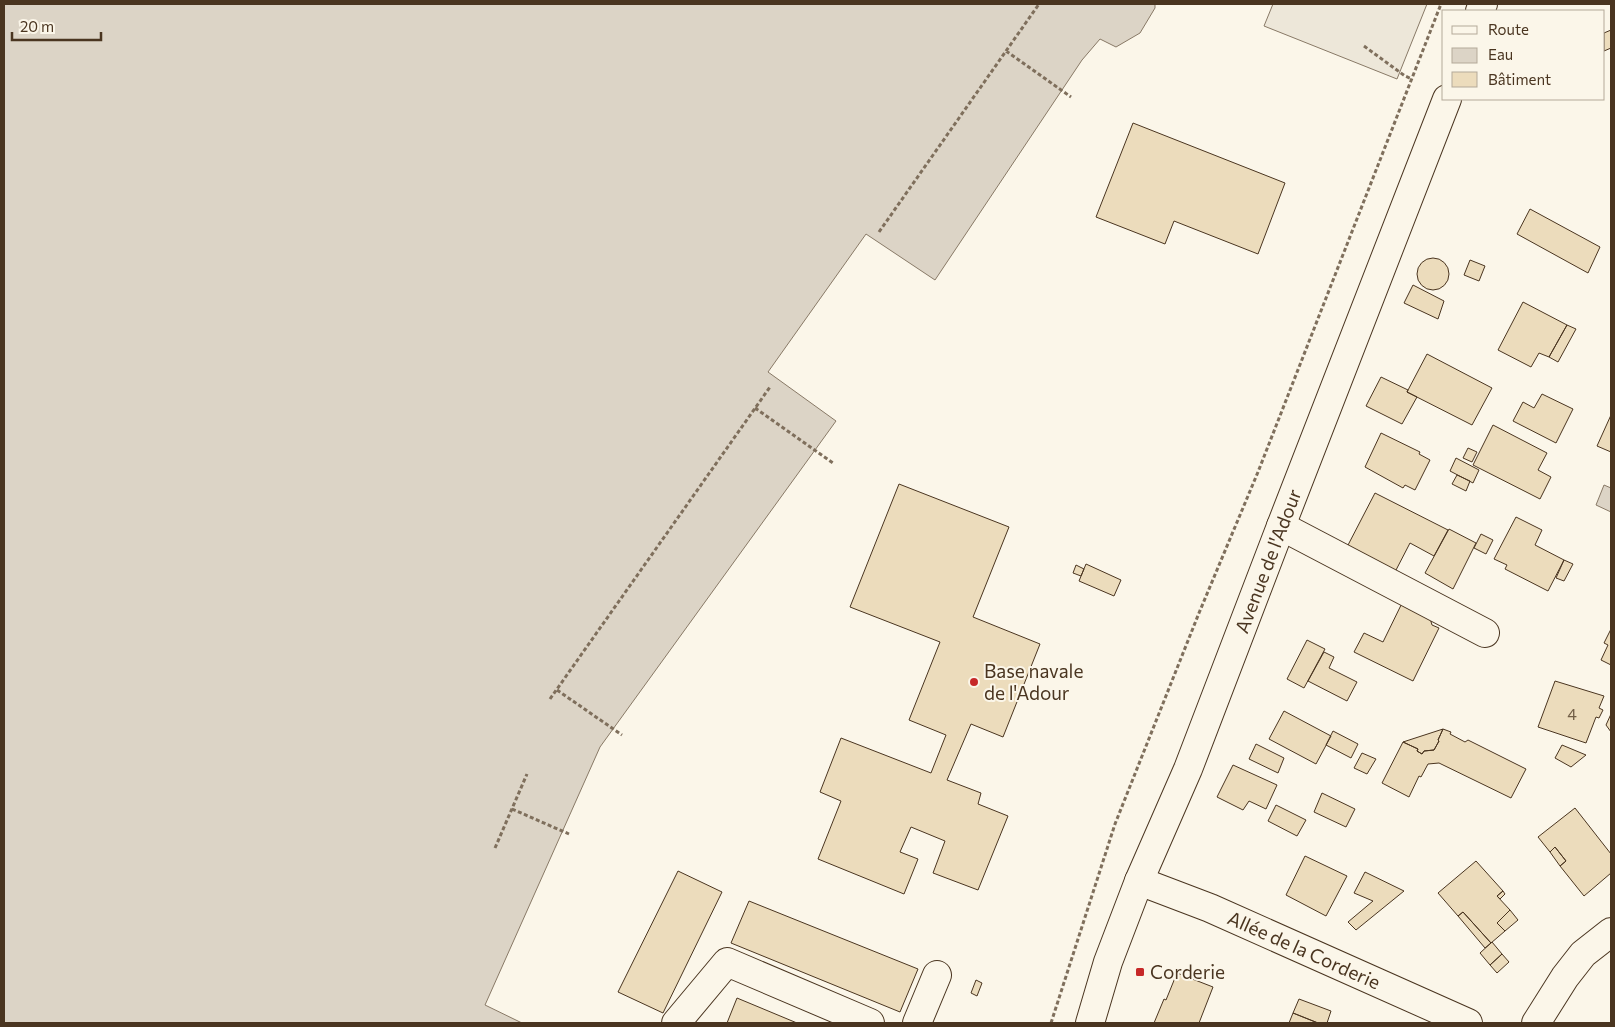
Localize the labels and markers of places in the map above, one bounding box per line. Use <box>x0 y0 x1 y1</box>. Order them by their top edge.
place label: Base navale de l'Adour <box>984 659 1083 704</box>
marker: Base navale de l'Adour <box>968 676 980 688</box>
place label: Corderie <box>1150 960 1225 983</box>
marker: Corderie <box>1134 966 1146 978</box>

